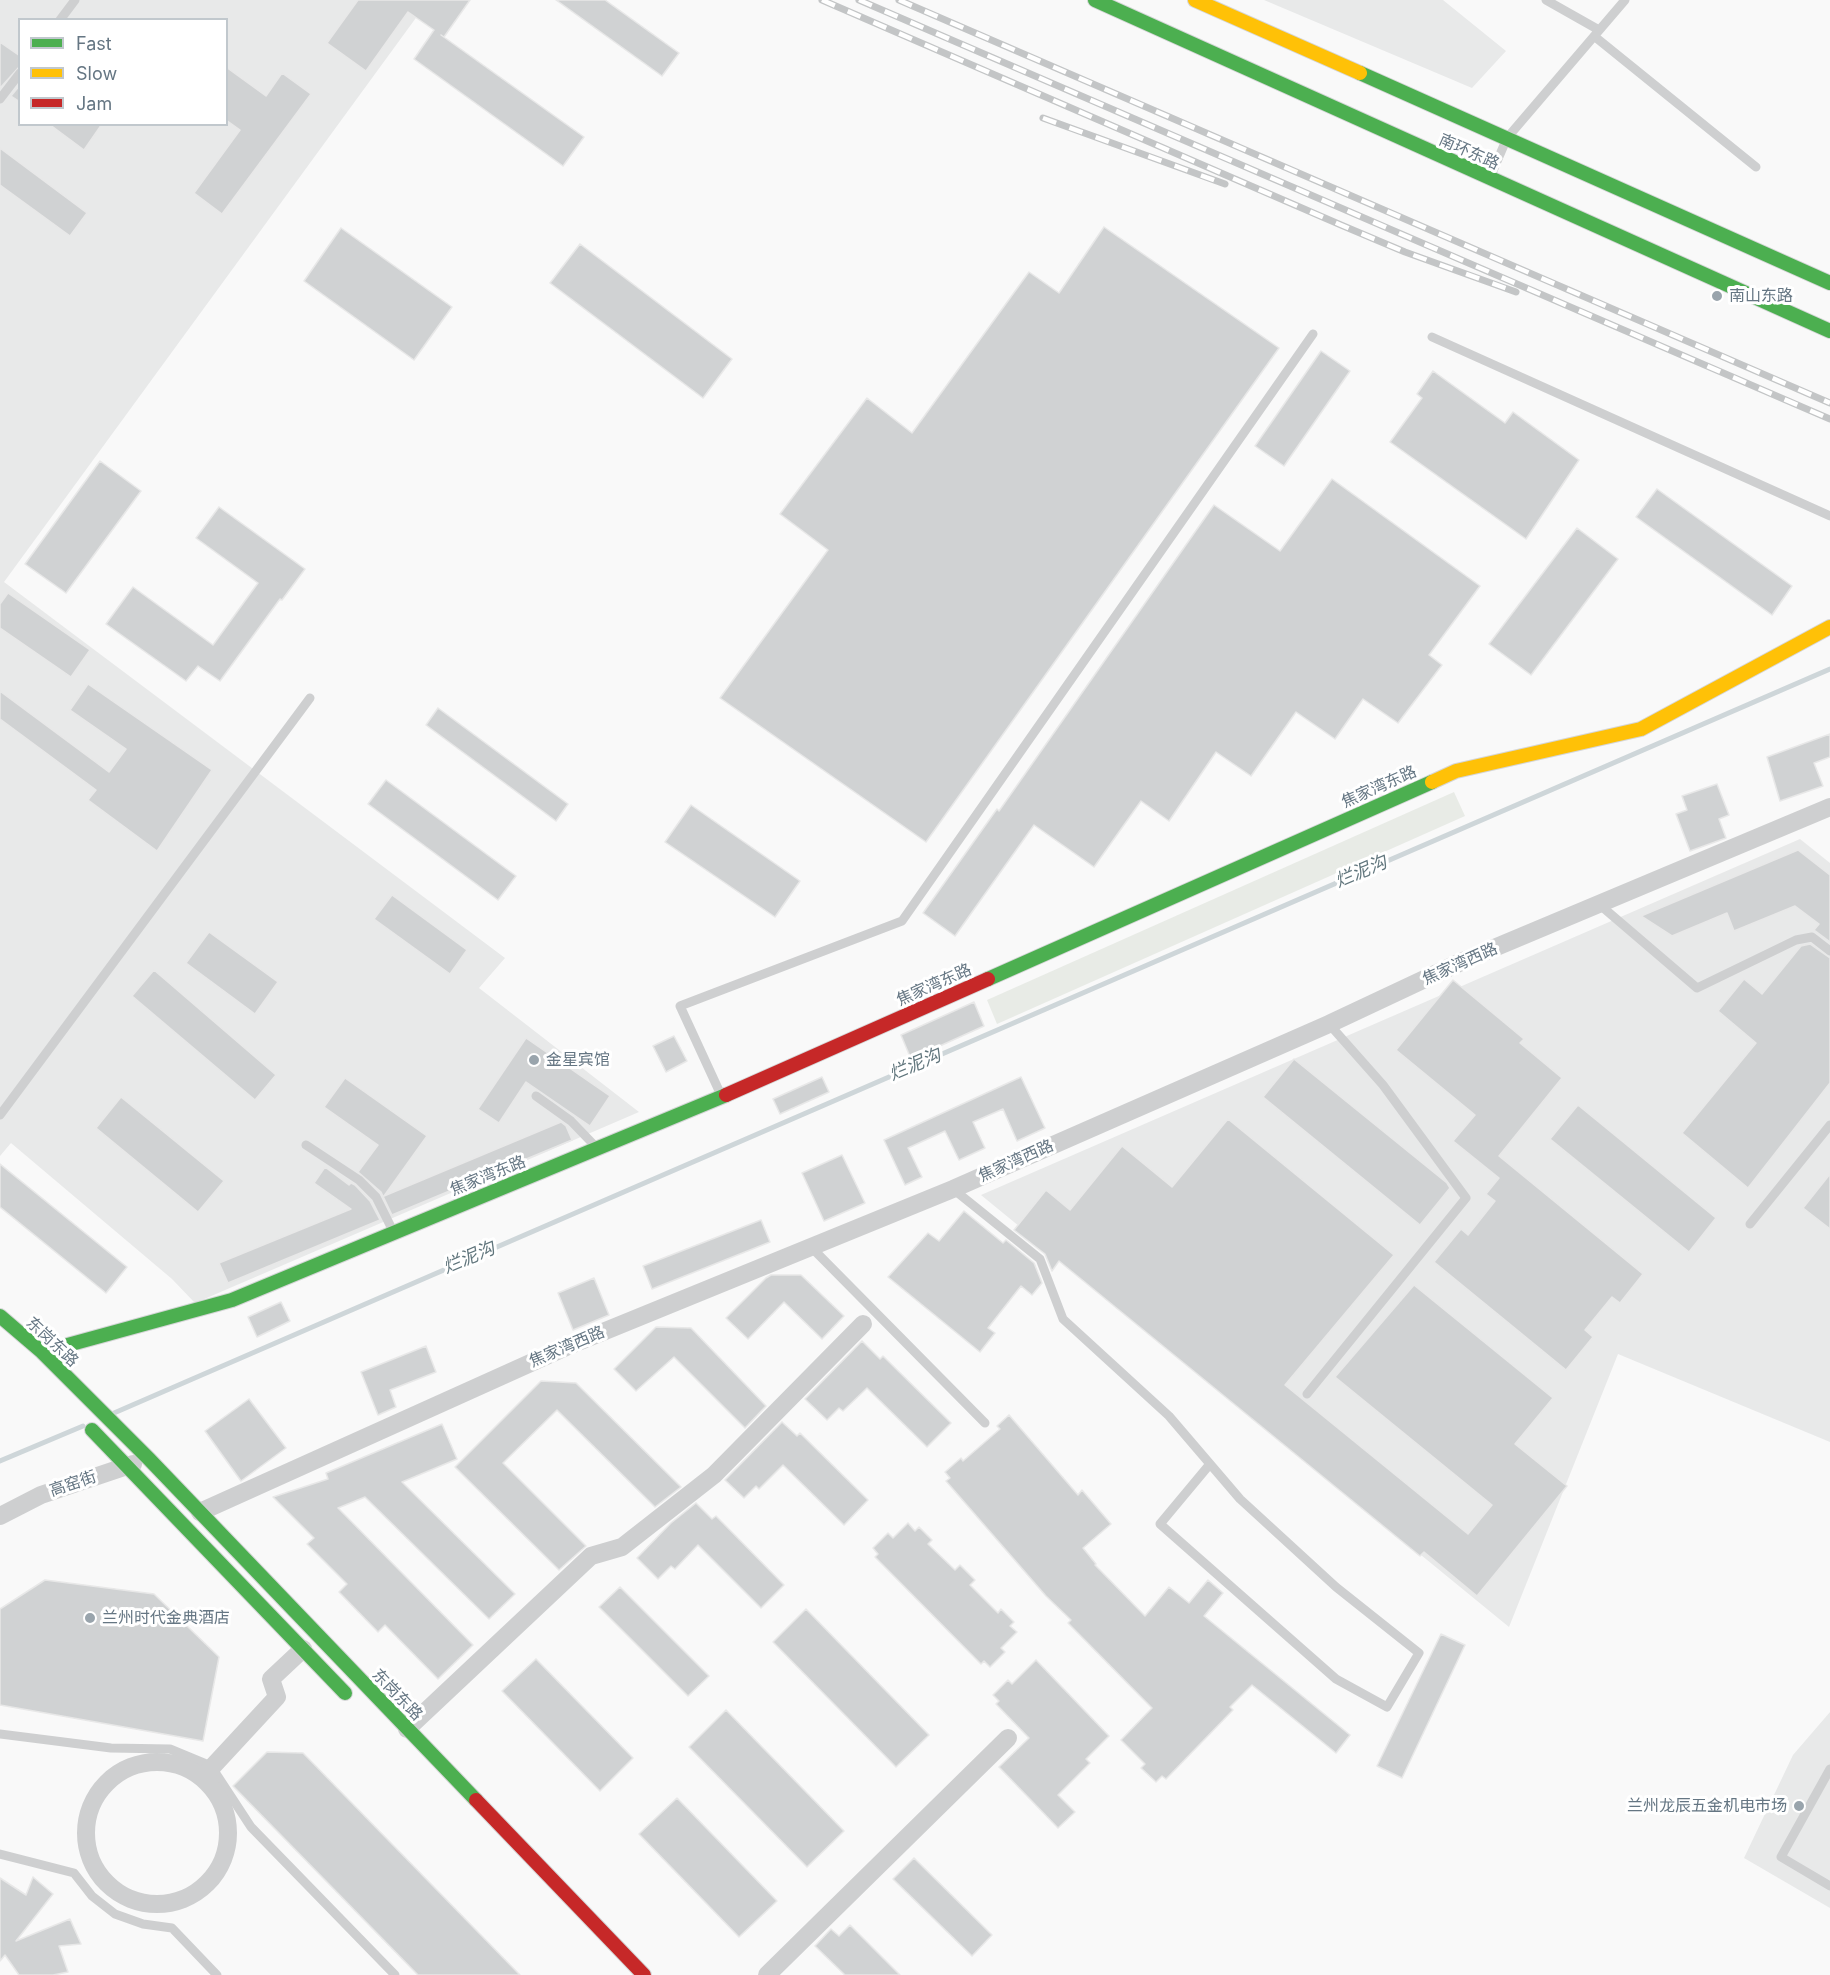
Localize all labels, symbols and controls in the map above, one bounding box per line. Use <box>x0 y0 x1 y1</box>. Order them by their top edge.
legend <box>18 18 228 126</box>
text: Fast <box>76 33 112 54</box>
text: Slow <box>76 63 117 84</box>
text: Jam <box>76 93 112 114</box>
street label: 南环东路 <box>1436 130 1502 174</box>
place label: 南山东路 <box>1729 286 1793 306</box>
marker: 南山东路 <box>1710 289 1724 303</box>
street label: 焦家湾东路 <box>1339 762 1419 812</box>
water label: 烂泥沟 <box>1332 852 1390 892</box>
street label: 焦家湾西路 <box>1420 939 1500 989</box>
street label: 焦家湾东路 <box>894 960 974 1010</box>
water label: 烂泥沟 <box>886 1045 944 1085</box>
place label: 金星宾馆 <box>546 1050 610 1070</box>
marker: 金星宾馆 <box>527 1053 541 1067</box>
street label: 焦家湾西路 <box>976 1136 1056 1186</box>
street label: 焦家湾东路 <box>447 1152 529 1200</box>
water label: 烂泥沟 <box>440 1238 498 1278</box>
street label: 东岗东路 <box>22 1313 82 1371</box>
street label: 焦家湾西路 <box>526 1323 608 1371</box>
street label: 高窑街 <box>47 1467 99 1501</box>
place label: 兰州时代金典酒店 <box>102 1608 230 1628</box>
marker: 兰州时代金典酒店 <box>83 1611 97 1625</box>
street label: 东岗东路 <box>368 1665 426 1725</box>
place label: 兰州龙辰五金机电市场 <box>1627 1796 1787 1816</box>
marker: 兰州龙辰五金机电市场 <box>1792 1799 1806 1813</box>

